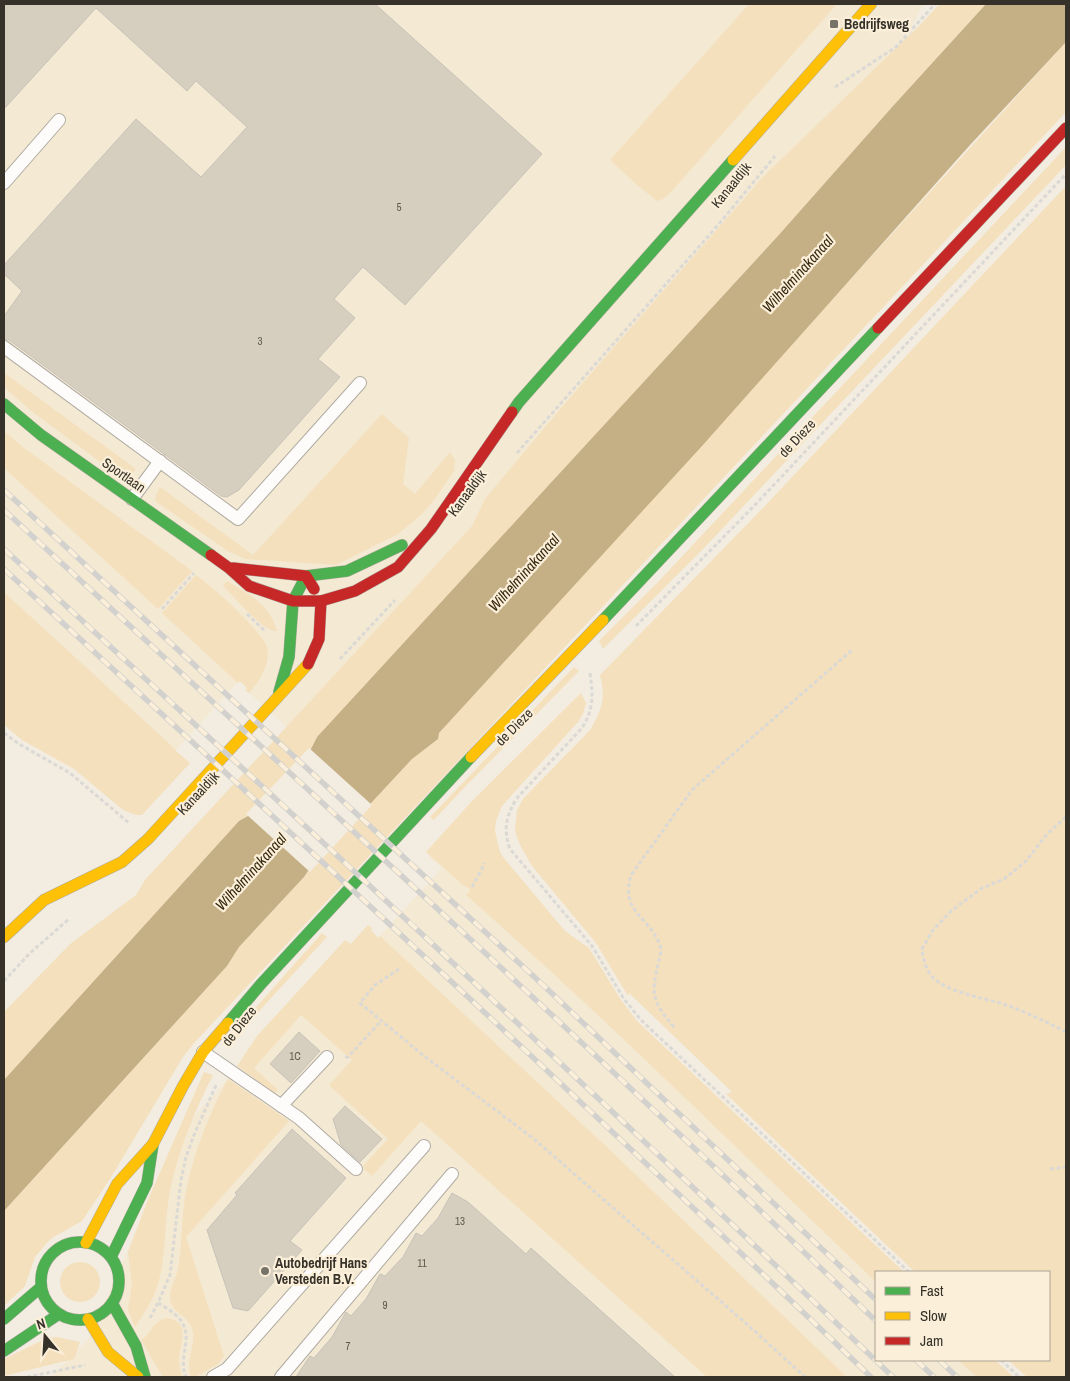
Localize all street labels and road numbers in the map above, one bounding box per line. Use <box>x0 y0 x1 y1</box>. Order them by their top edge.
street label: Kanaaldijk <box>707 158 755 211</box>
street label: de Dieze <box>775 415 819 461</box>
street label: Sportlaan <box>99 454 149 496</box>
street label: Kanaaldijk <box>444 466 490 520</box>
street label: de Dieze <box>491 704 537 750</box>
street label: Kanaaldijk <box>173 767 223 819</box>
street label: de Dieze <box>218 1002 260 1050</box>

